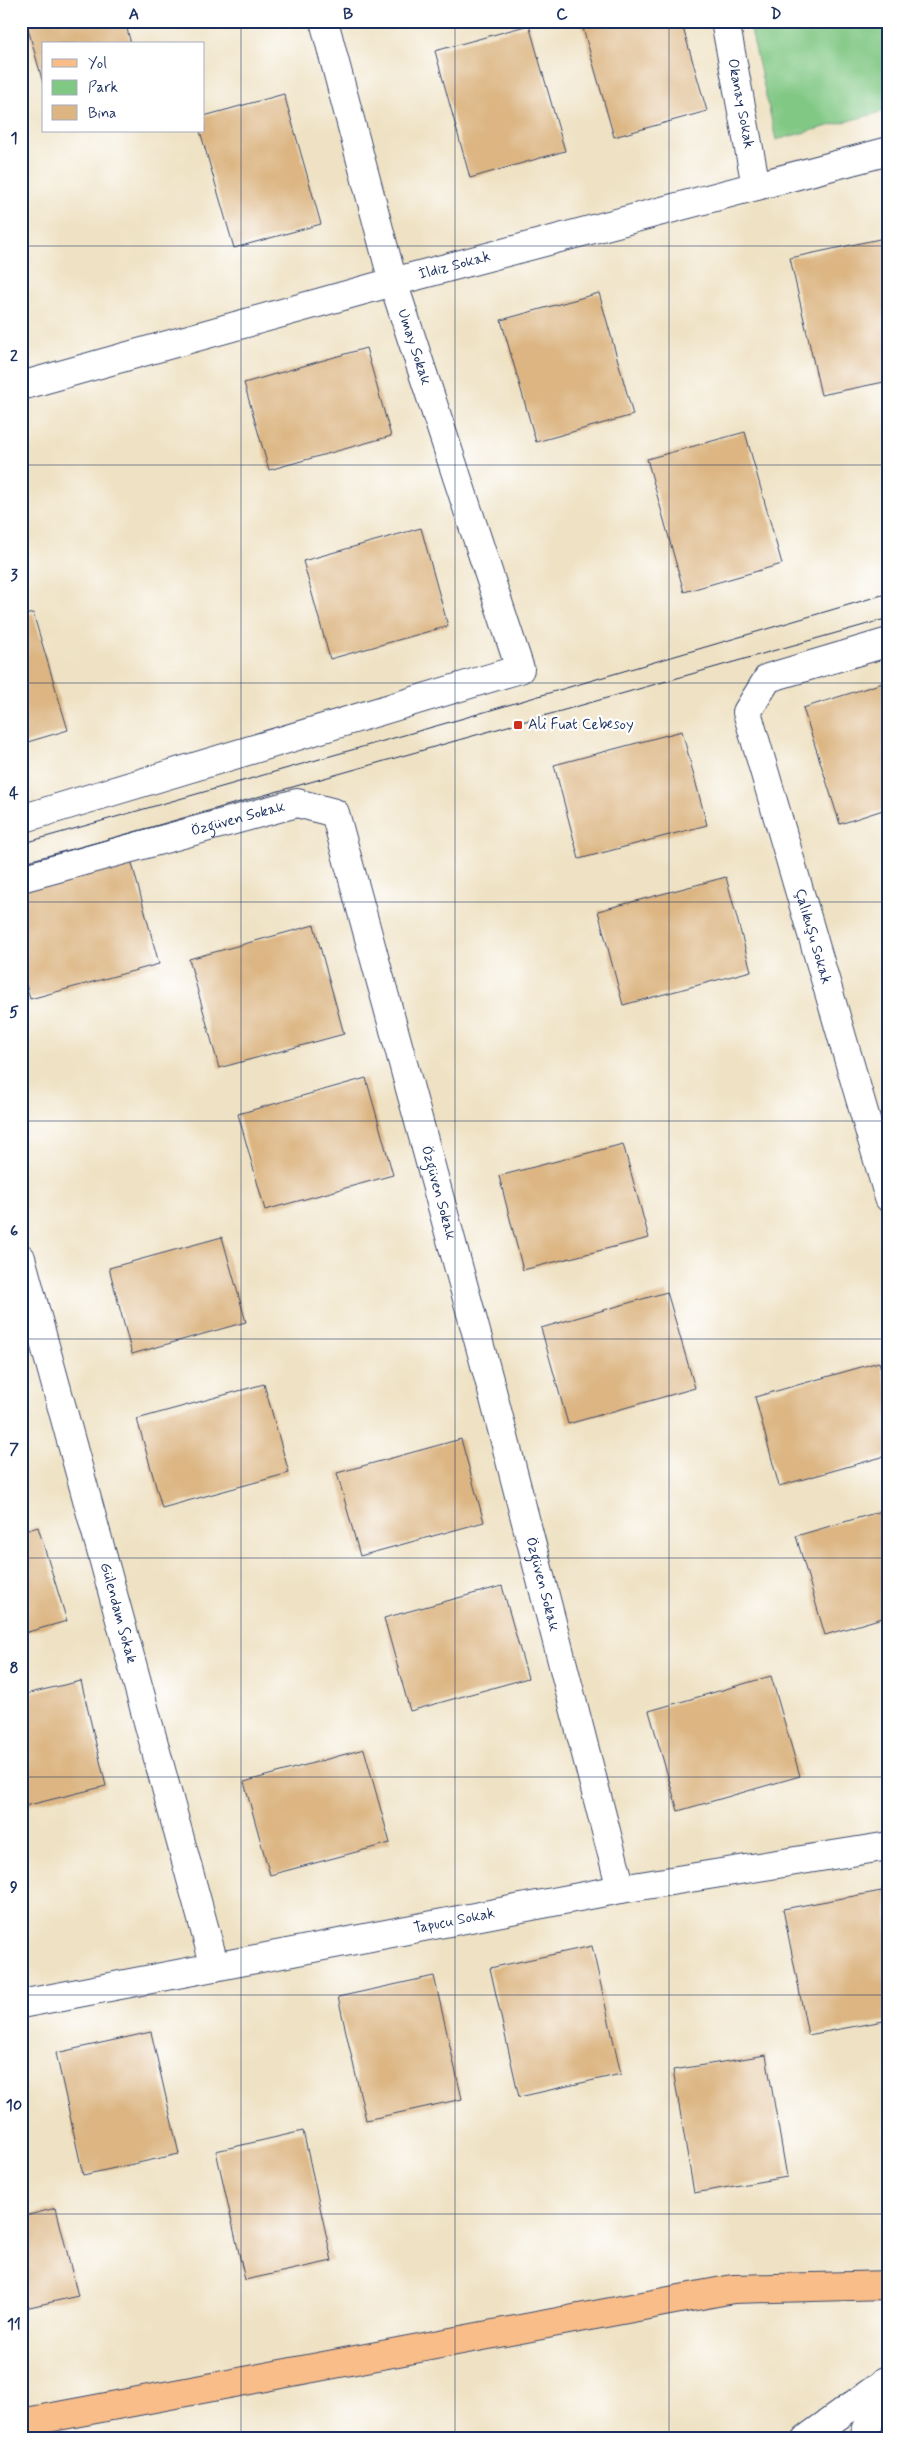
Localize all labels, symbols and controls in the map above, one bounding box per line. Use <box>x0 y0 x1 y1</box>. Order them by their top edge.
text: A <box>129 4 139 25</box>
text: B <box>343 4 353 25</box>
text: C <box>556 4 568 25</box>
text: D <box>770 4 782 25</box>
legend <box>42 42 205 132</box>
text: Yol <box>88 54 107 74</box>
street label: Okanay Sokak <box>722 57 759 150</box>
text: Park <box>88 78 118 98</box>
text: Bina <box>88 104 116 124</box>
text: 1 <box>10 128 18 149</box>
street label: İldiz Sokak <box>416 247 493 285</box>
street label: Umay Sokak <box>392 306 436 388</box>
text: 2 <box>10 346 18 367</box>
text: 3 <box>10 565 18 586</box>
place label: Ali Fuat Cebesoy <box>528 715 634 735</box>
marker: Ali Fuat Cebesoy <box>512 719 524 731</box>
text: 4 <box>9 783 19 804</box>
street label: Özgüven Sokak <box>189 797 288 841</box>
street label: Çalıkuşu Sokak <box>789 886 836 987</box>
text: 5 <box>9 1002 19 1023</box>
street label: Özgüven Sokak <box>416 1144 461 1243</box>
text: 6 <box>10 1221 18 1242</box>
text: 7 <box>9 1439 19 1460</box>
street label: Özgüven Sokak <box>520 1535 564 1634</box>
street label: Gülendam Sokak <box>95 1560 142 1666</box>
text: 8 <box>9 1658 19 1679</box>
text: 9 <box>10 1877 18 1898</box>
street label: Tapucu Sokak <box>412 1903 496 1939</box>
text: 10 <box>6 2095 22 2116</box>
text: 11 <box>7 2314 21 2335</box>

